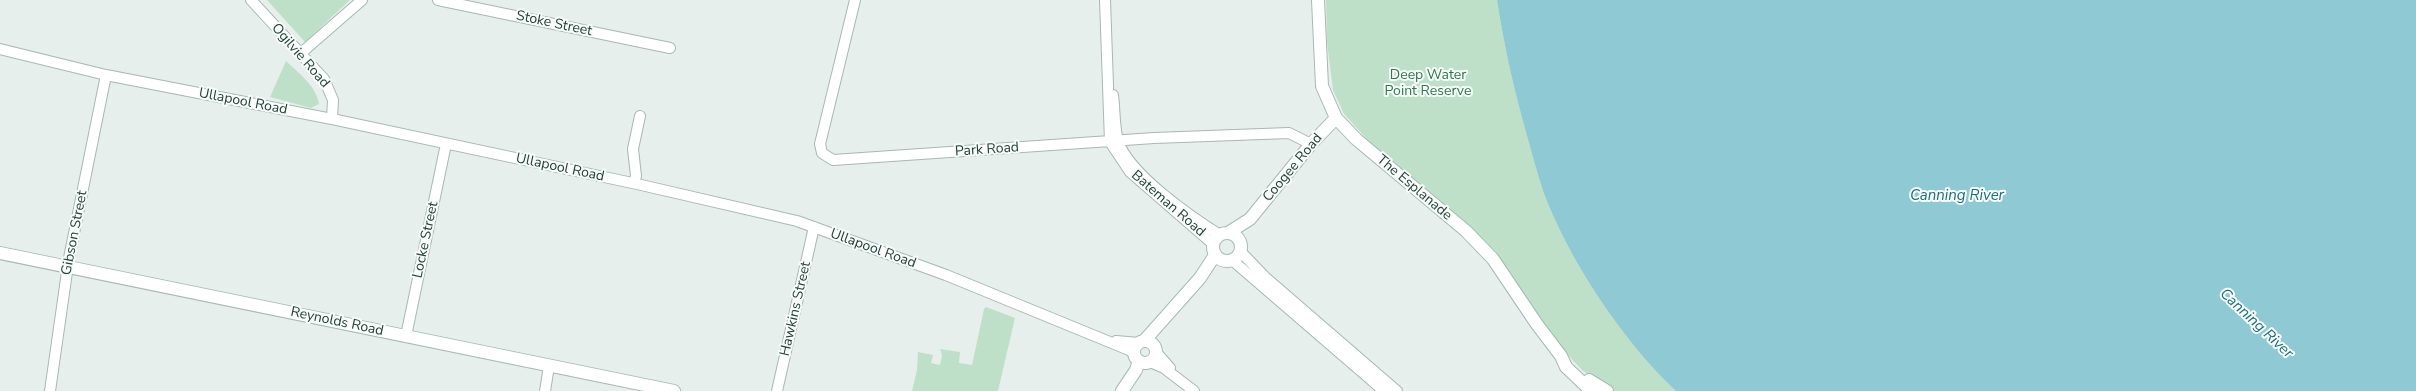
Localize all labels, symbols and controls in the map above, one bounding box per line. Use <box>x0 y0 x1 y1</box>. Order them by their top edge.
street label: Stoke Street <box>514 8 594 40</box>
street label: Ogilvie Road <box>267 20 333 92</box>
park label: Deep Water Point Reserve <box>1385 68 1471 100</box>
street label: Ullapool Road <box>197 85 289 119</box>
street label: Coogee Road <box>1260 131 1326 205</box>
street label: Park Road <box>954 139 1020 161</box>
street label: Ullapool Road <box>514 150 606 186</box>
street label: The Esplanade <box>1373 152 1455 224</box>
street label: Bateman Road <box>1128 167 1208 241</box>
water label: Canning River <box>1910 187 2004 205</box>
street label: Gibson Street <box>59 189 91 277</box>
street label: Locke Street <box>410 200 442 280</box>
street label: Ullapool Road <box>828 226 918 272</box>
street label: Hawkins Street <box>777 260 815 358</box>
water label: Canning River <box>2216 285 2296 363</box>
street label: Reynolds Road <box>289 304 385 340</box>

